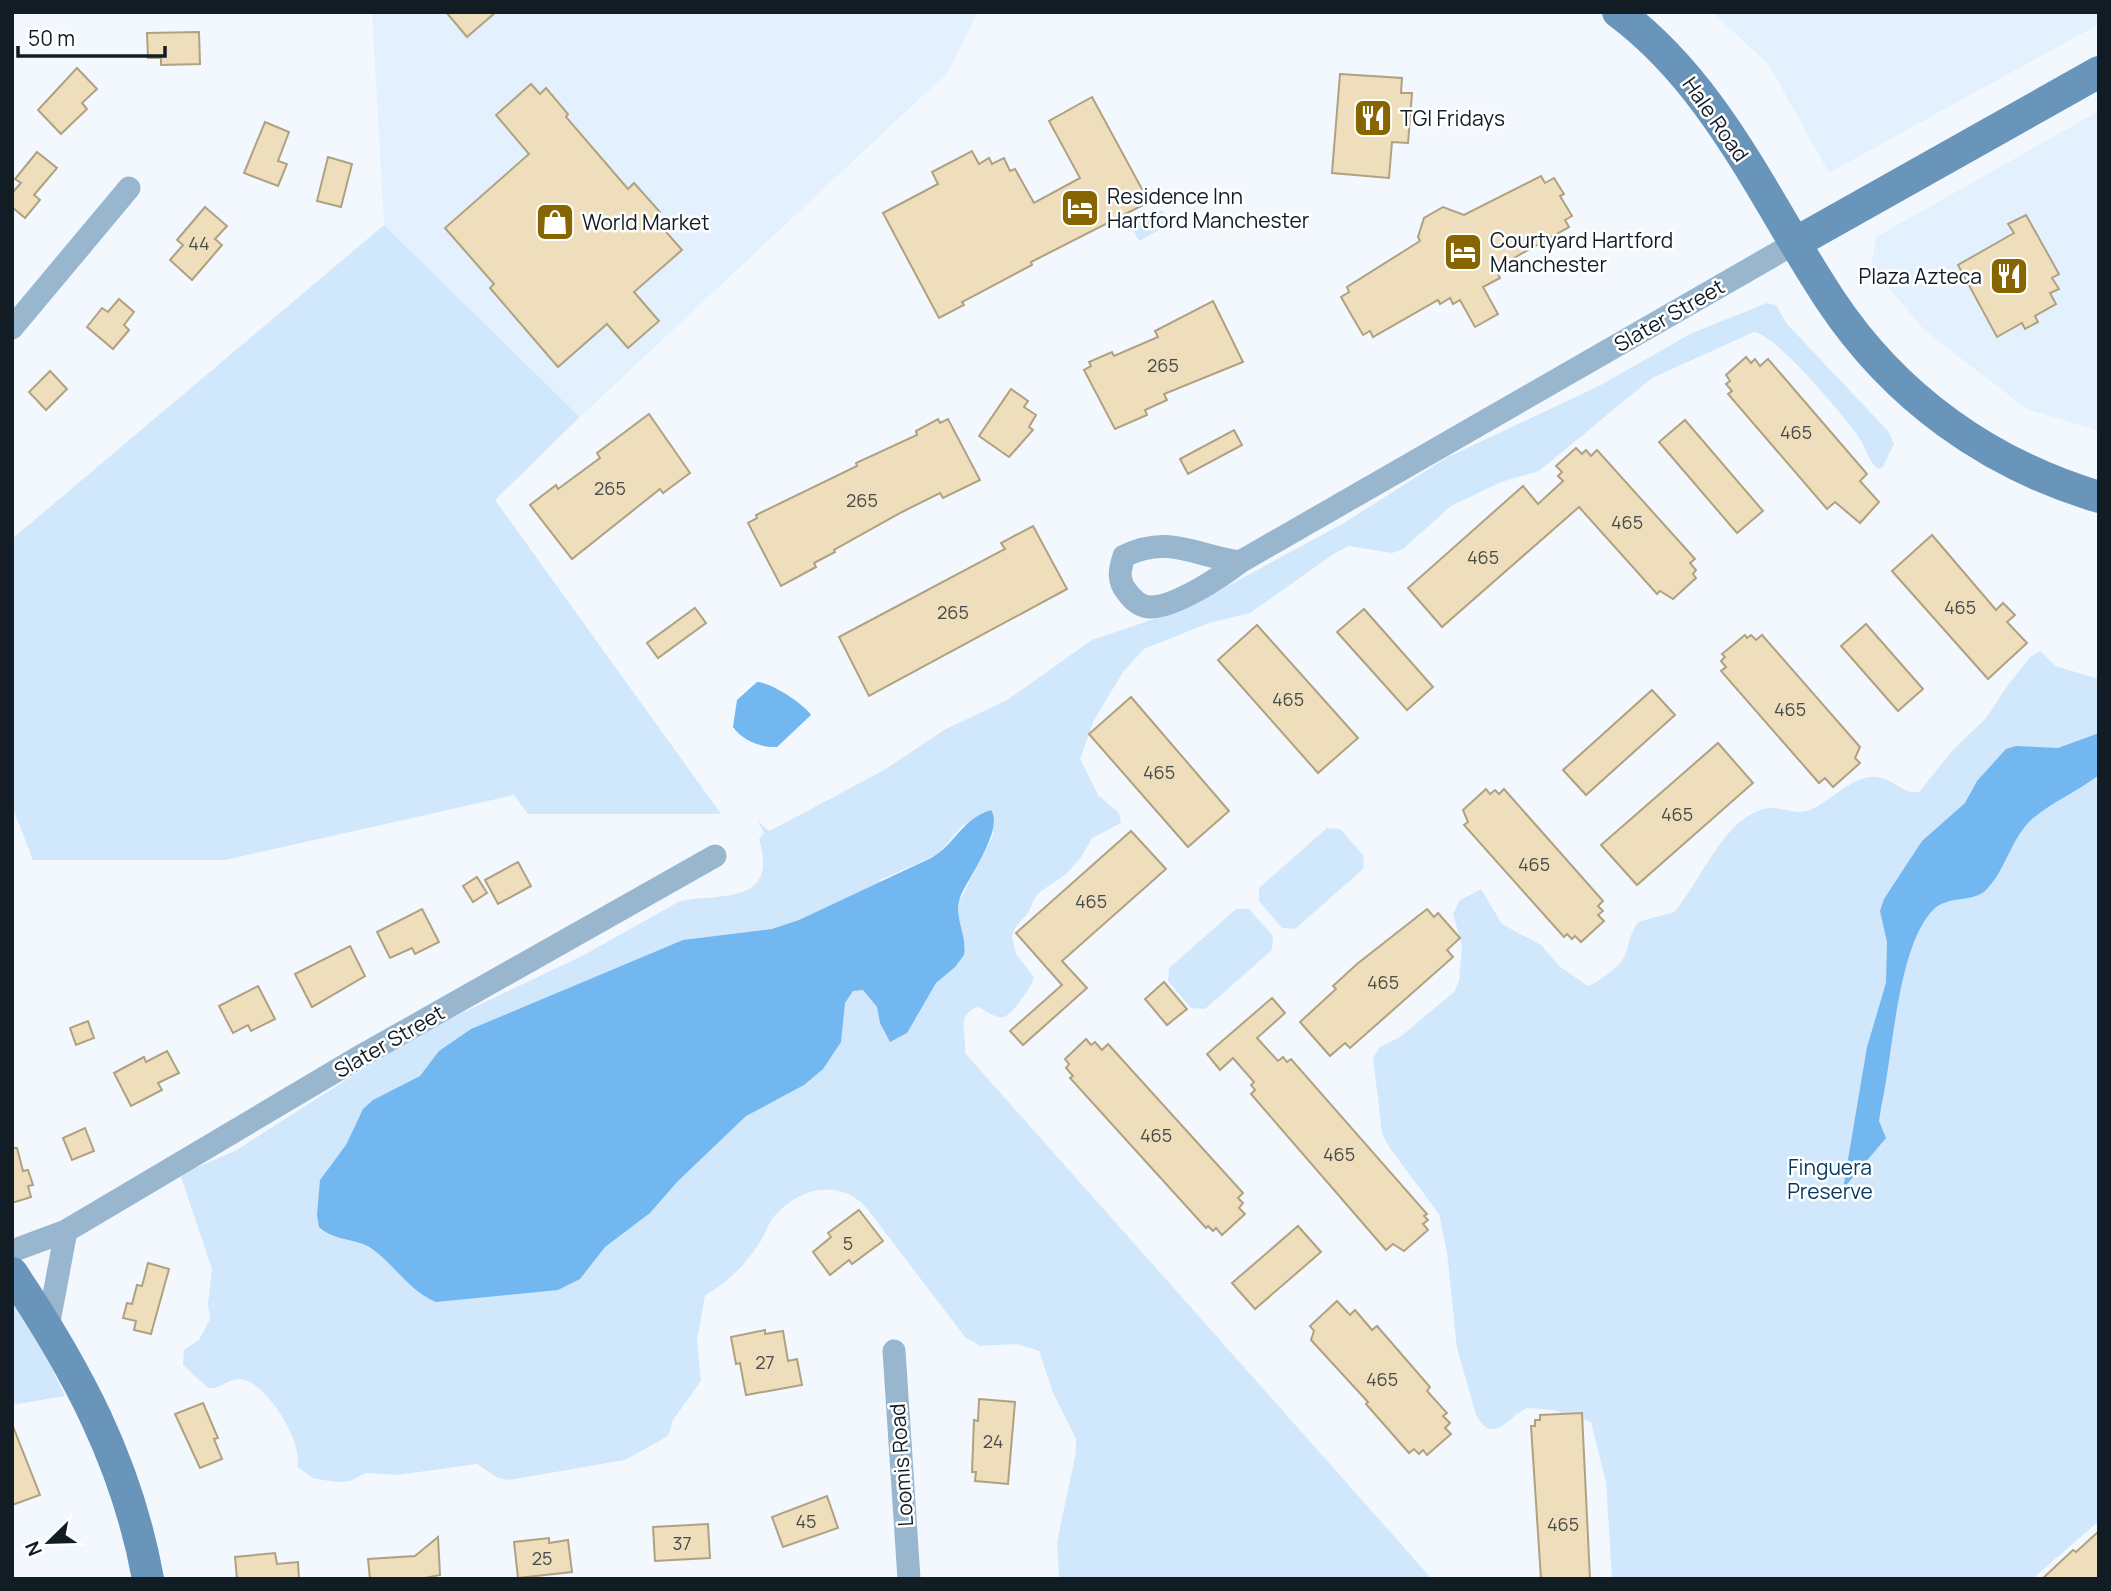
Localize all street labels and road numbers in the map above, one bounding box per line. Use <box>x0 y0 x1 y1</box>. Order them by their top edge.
street label: Hale Road <box>1677 71 1755 167</box>
street label: Slater Street <box>1609 272 1729 358</box>
street label: Slater Street <box>329 998 449 1084</box>
street label: Loomis Road <box>883 1403 919 1527</box>

